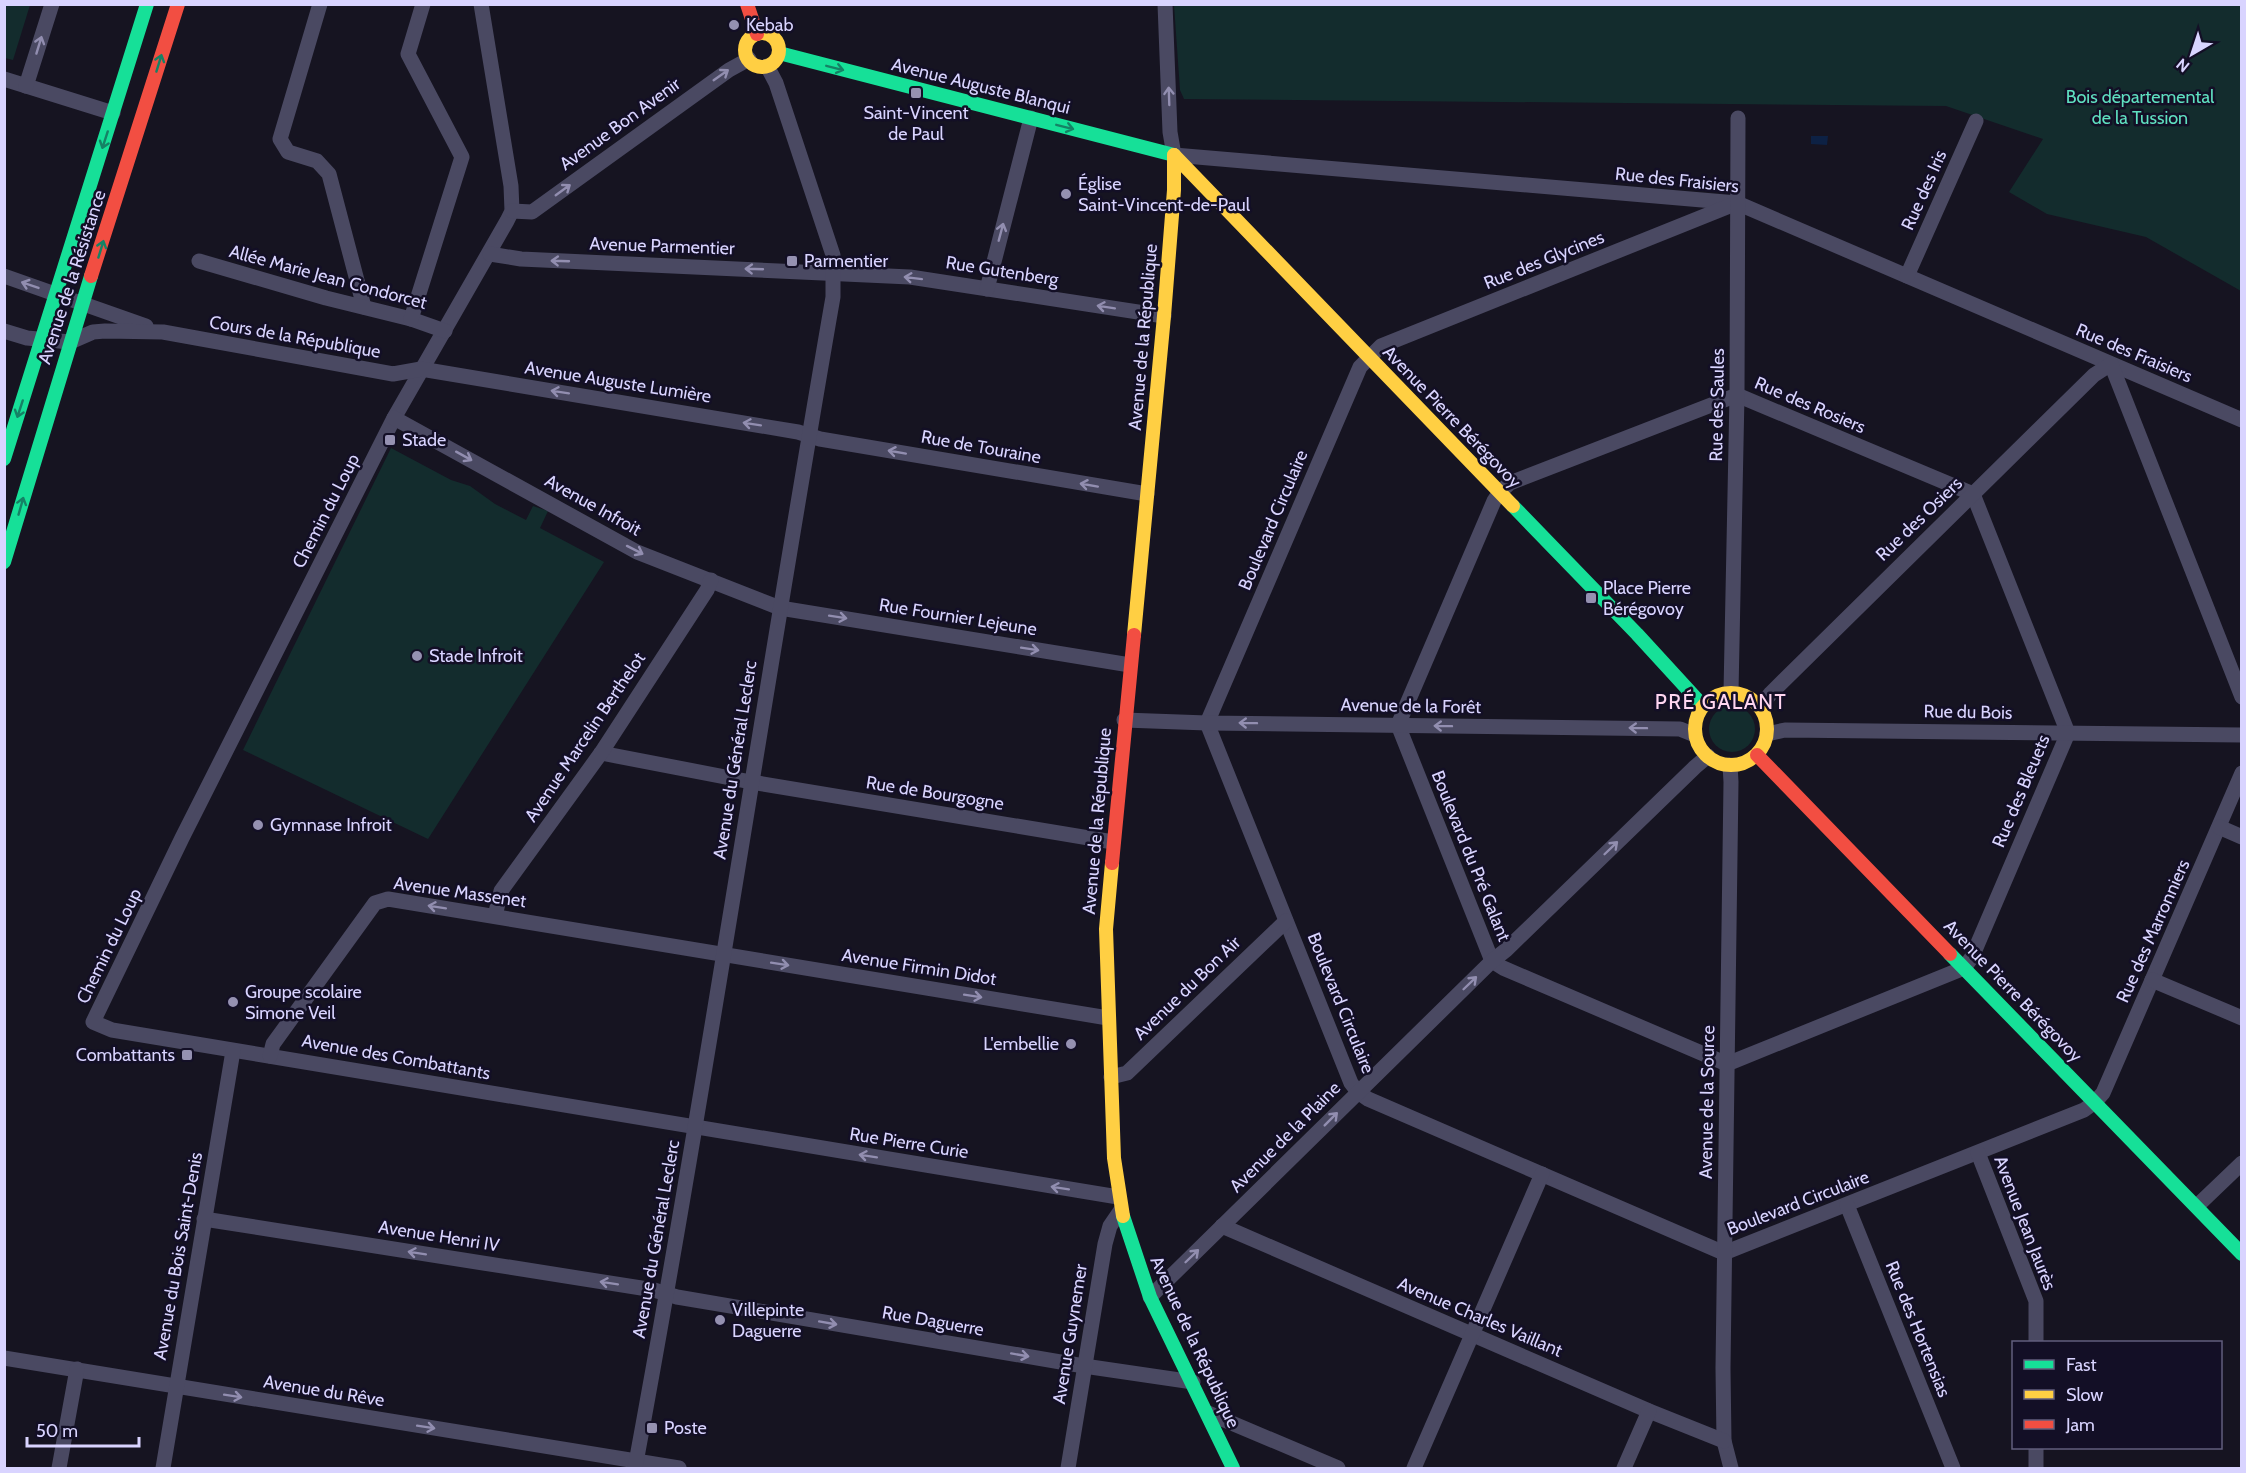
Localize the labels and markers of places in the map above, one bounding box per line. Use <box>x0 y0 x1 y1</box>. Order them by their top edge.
place label: Kebab <box>746 14 793 36</box>
marker: Kebab <box>727 18 741 32</box>
marker: Saint-Vincent de Paul <box>909 86 923 100</box>
place label: Saint-Vincent de Paul <box>863 102 969 145</box>
place label: Église Saint-Vincent-de-Paul <box>1078 173 1251 216</box>
marker: Église Saint-Vincent-de-Paul <box>1059 187 1073 201</box>
place label: Parmentier <box>804 250 888 272</box>
marker: Parmentier <box>785 254 799 268</box>
place label: Stade <box>402 429 446 451</box>
marker: Stade <box>383 433 397 447</box>
place label: Place Pierre Bérégovoy <box>1603 577 1691 620</box>
marker: Place Pierre Bérégovoy <box>1584 591 1598 605</box>
place label: Stade Infroit <box>429 645 523 667</box>
marker: Stade Infroit <box>410 649 424 663</box>
place label: Gymnase Infroit <box>270 814 392 836</box>
marker: Gymnase Infroit <box>251 818 265 832</box>
place label: Groupe scolaire Simone Veil <box>245 981 362 1024</box>
marker: Groupe scolaire Simone Veil <box>226 995 240 1009</box>
place label: L'embellie <box>983 1033 1059 1055</box>
marker: L'embellie <box>1064 1037 1078 1051</box>
place label: Combattants <box>76 1044 175 1066</box>
marker: Combattants <box>180 1048 194 1062</box>
place label: Villepinte Daguerre <box>732 1299 804 1342</box>
marker: Villepinte Daguerre <box>713 1313 727 1327</box>
place label: Poste <box>664 1417 707 1439</box>
marker: Poste <box>645 1421 659 1435</box>

